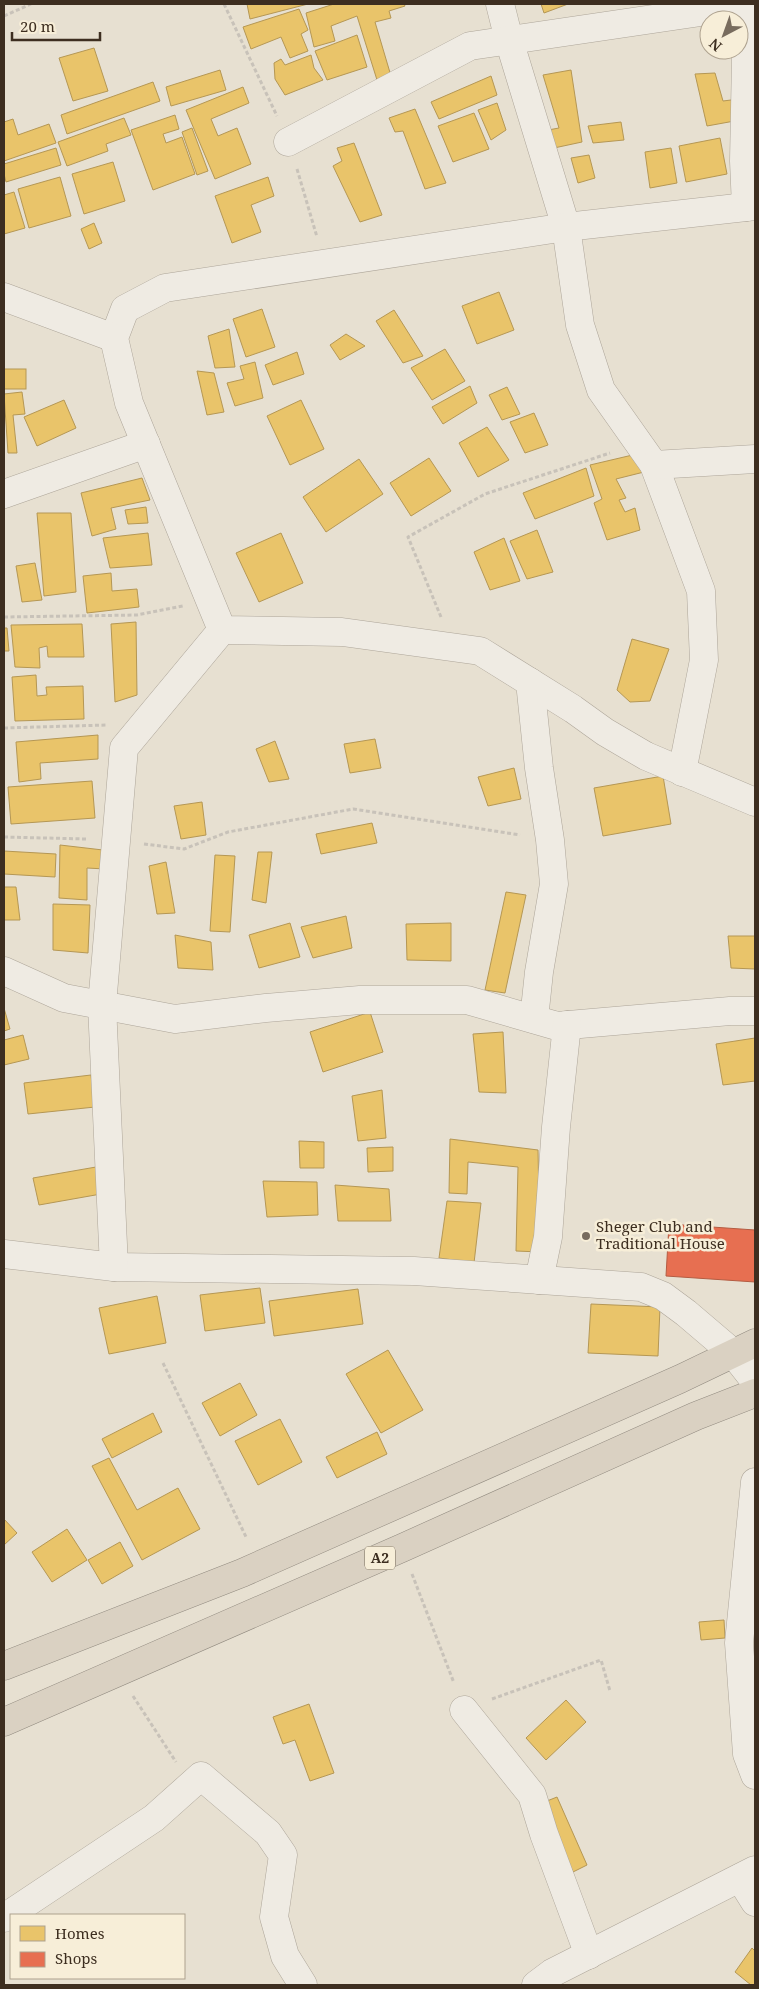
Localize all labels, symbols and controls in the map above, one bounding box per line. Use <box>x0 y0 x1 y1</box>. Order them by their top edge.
scale bar <box>12 10 100 42</box>
north arrow <box>699 10 749 60</box>
text: 20 m <box>20 16 55 36</box>
text: N <box>705 34 726 56</box>
place label: Sheger Club and Traditional House <box>596 1216 725 1253</box>
marker: Sheger Club and Traditional House <box>580 1230 592 1242</box>
road number: A2 <box>365 1546 395 1570</box>
legend <box>10 1914 185 1979</box>
text: Homes <box>55 1923 105 1943</box>
text: Shops <box>55 1948 98 1968</box>

